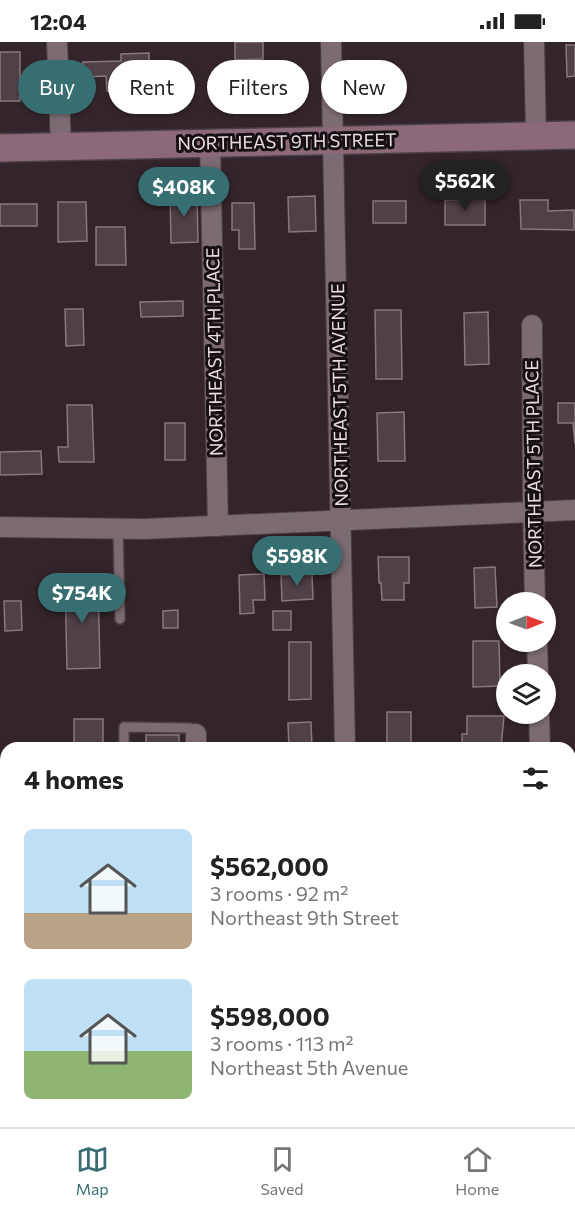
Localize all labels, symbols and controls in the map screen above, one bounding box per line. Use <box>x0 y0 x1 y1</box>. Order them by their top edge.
text: 12:04 <box>30 8 86 35</box>
chip: Buy <box>18 60 96 114</box>
chip: Rent <box>108 60 195 114</box>
chip: Filters <box>207 60 309 114</box>
chip: New <box>321 60 407 114</box>
street label: NORTHEAST 9TH STREET <box>177 128 397 154</box>
pin: $562K <box>423 161 507 212</box>
pin: $408K <box>142 167 226 218</box>
text: $562K <box>435 168 495 192</box>
text: $408K <box>152 174 216 198</box>
street label: NORTHEAST 4TH PLACE <box>201 248 227 456</box>
street label: NORTHEAST 5TH AVENUE <box>326 283 352 507</box>
street label: NORTHEAST 5TH PLACE <box>520 360 546 568</box>
pin: $598K <box>255 536 339 587</box>
text: $598K <box>266 543 328 567</box>
pin: $754K <box>40 573 124 624</box>
text: $754K <box>52 580 112 604</box>
north arrow <box>496 592 556 652</box>
map controls <box>496 592 556 724</box>
button: layers <box>496 664 556 724</box>
icon: filters <box>519 762 552 795</box>
text: 4 homes <box>24 763 124 794</box>
text: $562,000 <box>210 850 329 881</box>
icon: home <box>72 853 144 925</box>
text: 3 rooms · 92 m² <box>210 881 348 905</box>
text: Northeast 9th Street <box>210 905 399 929</box>
text: $598,000 <box>210 1000 330 1031</box>
icon: home <box>72 1003 144 1075</box>
text: 3 rooms · 113 m² <box>210 1031 354 1055</box>
text: Northeast 5th Avenue <box>210 1055 408 1079</box>
tab: Map <box>76 1143 109 1198</box>
tab: Saved <box>260 1143 304 1198</box>
tab: Home <box>455 1143 499 1198</box>

